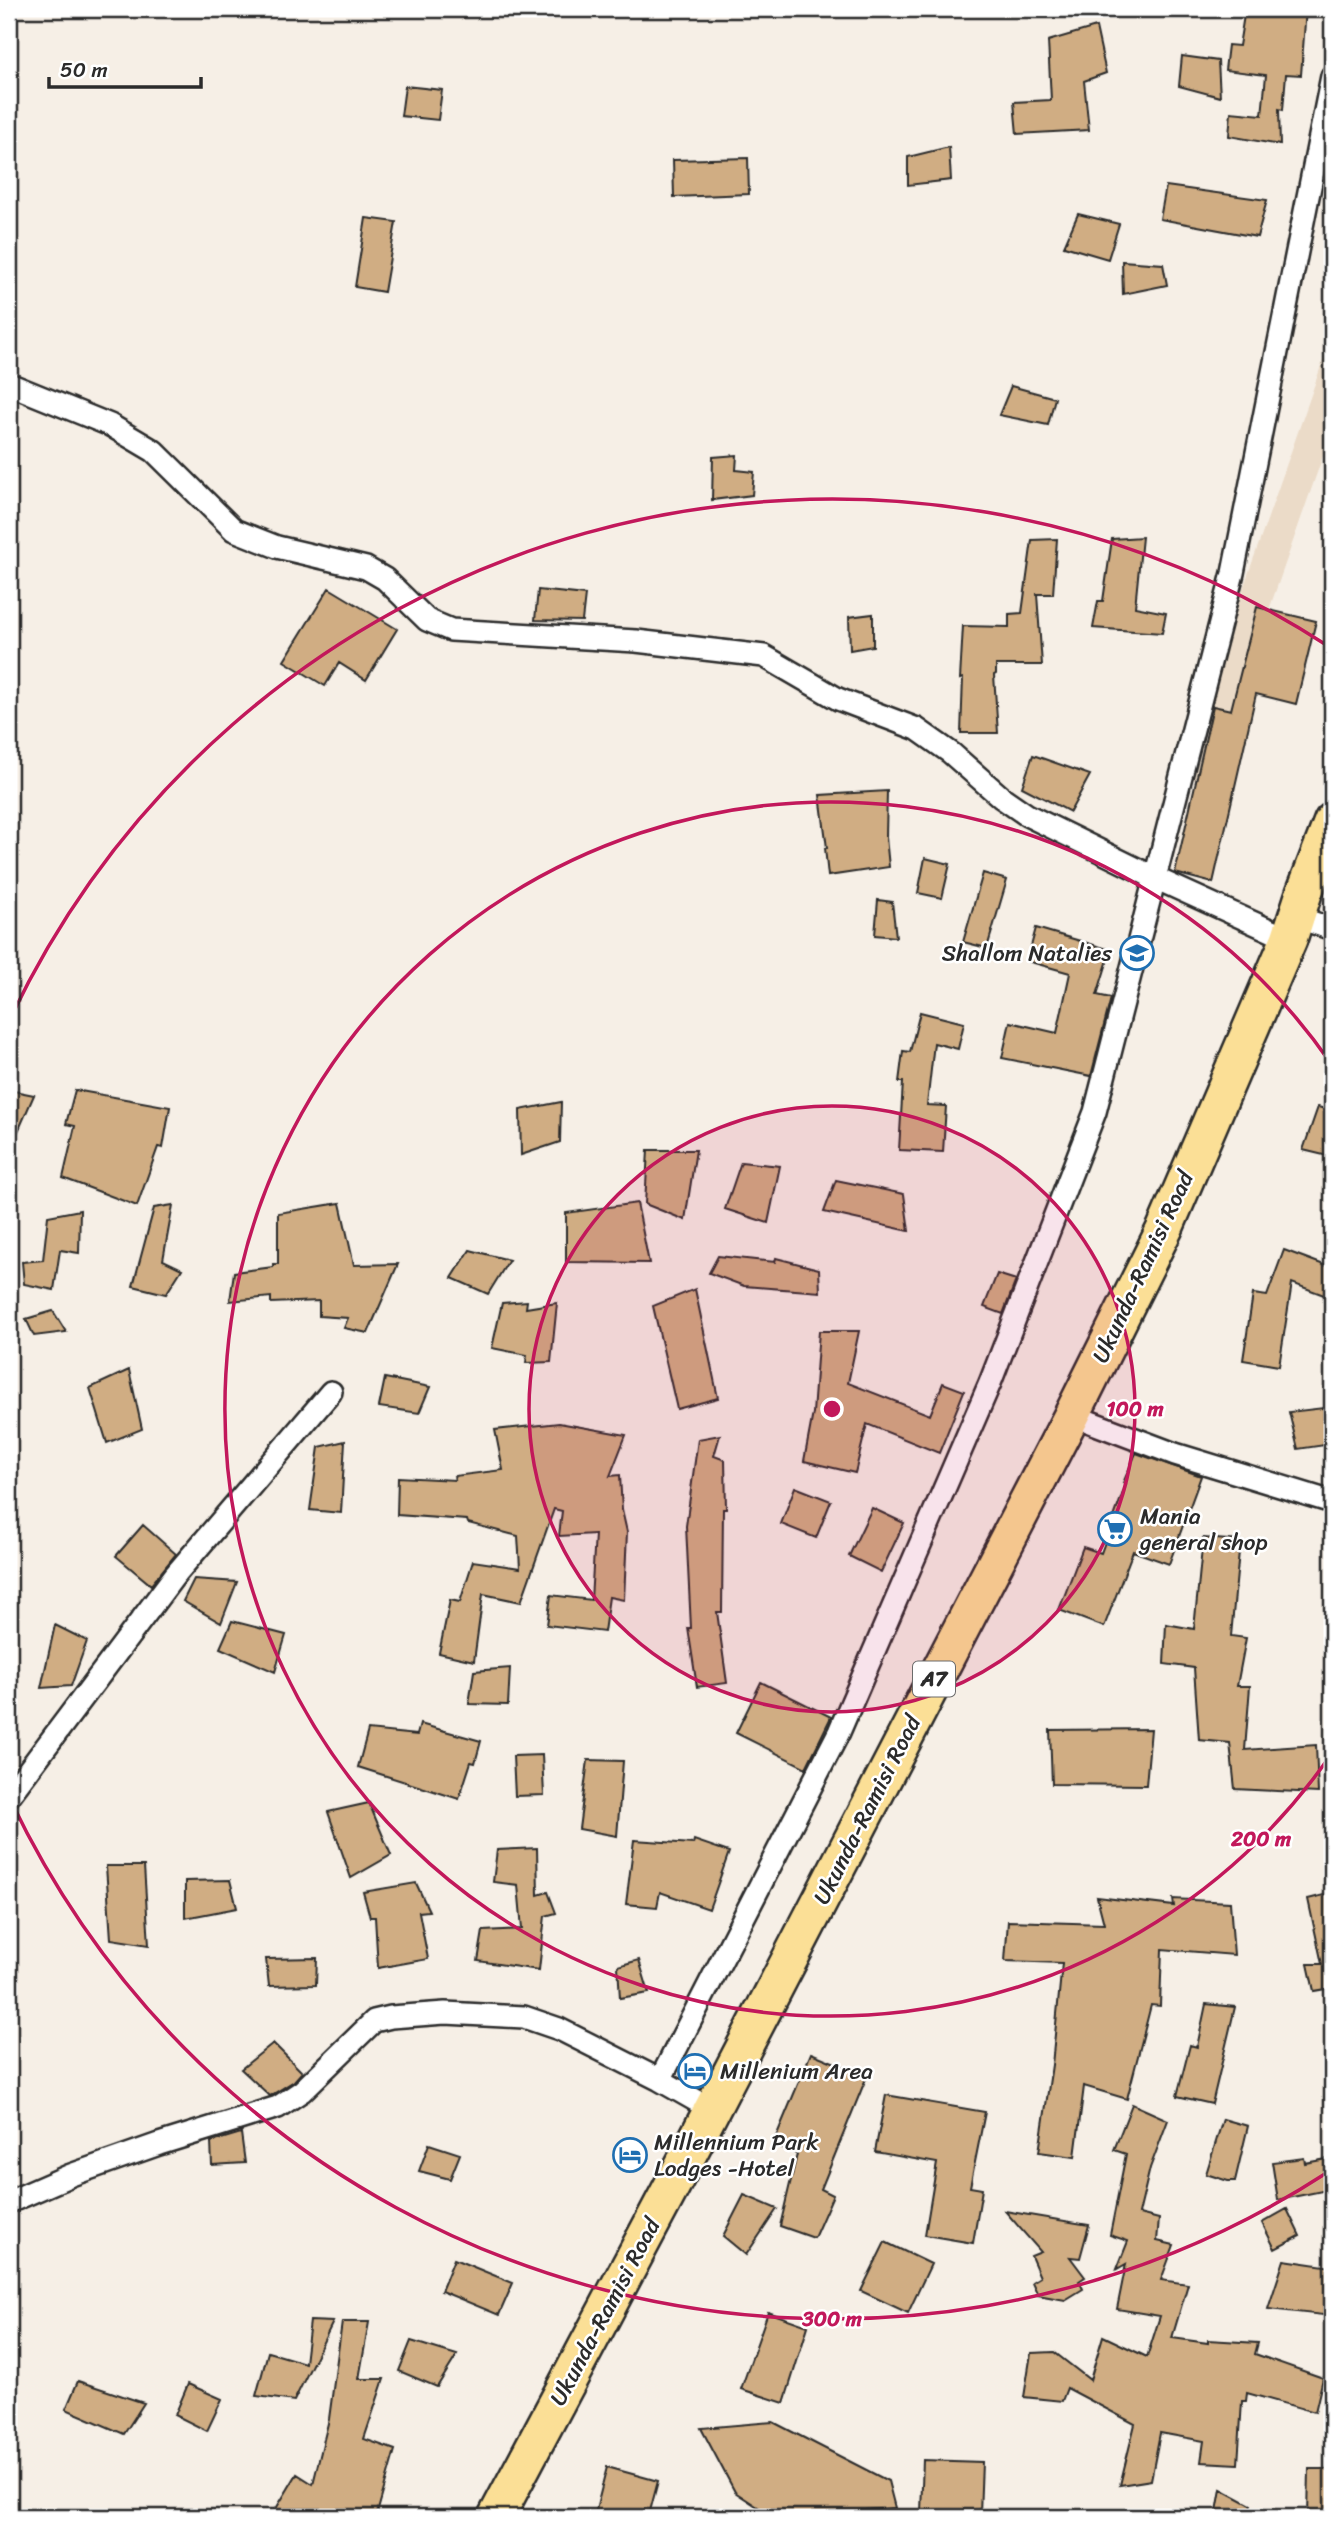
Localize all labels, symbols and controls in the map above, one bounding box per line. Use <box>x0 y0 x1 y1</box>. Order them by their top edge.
scale bar <box>49 46 201 90</box>
text: 50 m <box>60 51 108 89</box>
place label: Shallom Natalies <box>942 933 1112 974</box>
school or university icon: Shallom Natalies <box>1118 934 1156 972</box>
street label: Ukunda-Ramisi Road <box>1080 1162 1206 1370</box>
text: 100 m <box>1106 1390 1164 1428</box>
centre of rings <box>820 1397 844 1421</box>
place label: Mania general shop <box>1138 1496 1268 1563</box>
supermarket icon: Mania general shop <box>1096 1510 1134 1548</box>
road number: A7 <box>913 1662 955 1696</box>
street label: Ukunda-Ramisi Road <box>802 1706 933 1912</box>
text: 200 m <box>1230 1820 1292 1858</box>
place label: Millenium Area <box>720 2051 873 2092</box>
hotel icon: Millenium Area <box>676 2052 714 2090</box>
place label: Millennium Park Lodges -Hotel <box>654 2122 819 2189</box>
hotel icon: Millennium Park Lodges -Hotel <box>611 2136 649 2174</box>
street label: Ukunda-Ramisi Road <box>538 2209 673 2413</box>
text: 300 m <box>801 2300 863 2338</box>

